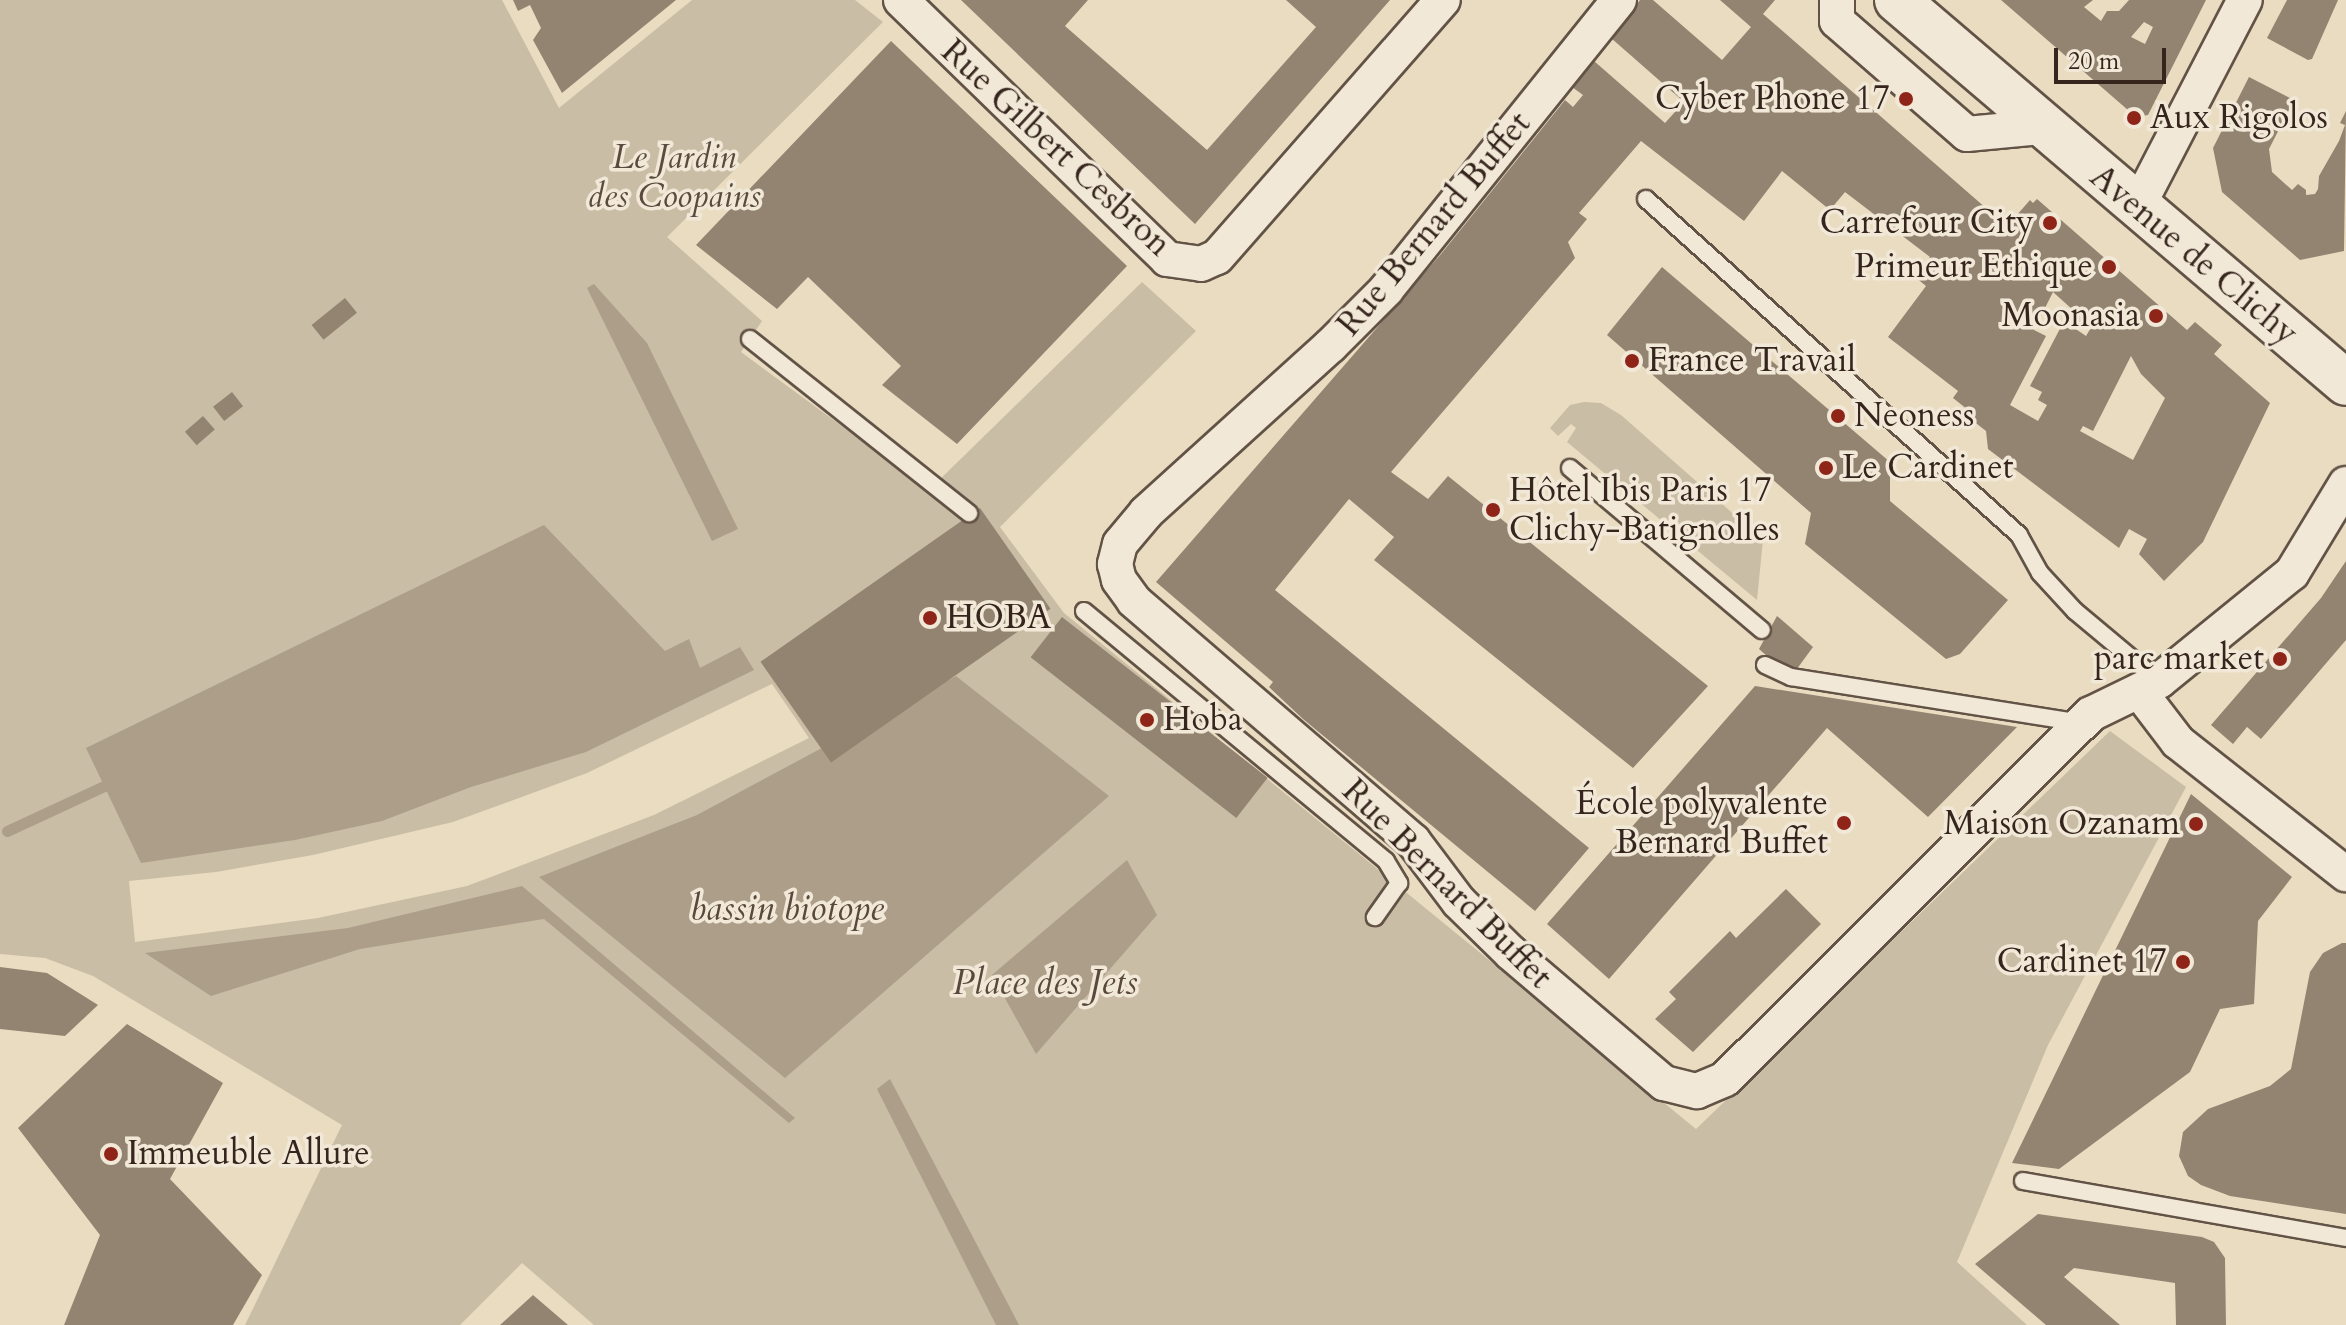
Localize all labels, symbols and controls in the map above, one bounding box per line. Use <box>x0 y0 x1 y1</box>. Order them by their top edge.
street label: Rue Gilbert Cesbron <box>933 31 1179 265</box>
scale bar <box>2058 32 2170 82</box>
text: 20 m <box>2068 45 2119 78</box>
place label: Cyber Phone 17 <box>1655 79 1890 119</box>
marker: Cyber Phone 17 <box>1897 90 1915 108</box>
place label: Aux Rigolos <box>2150 98 2328 138</box>
street label: Rue Bernard Buffet <box>1328 104 1540 344</box>
marker: Aux Rigolos <box>2125 109 2143 127</box>
park label: Le Jardin des Coopains <box>587 137 761 216</box>
street label: Avenue de Clichy <box>2082 156 2306 354</box>
place label: Carrefour City <box>1820 203 2034 243</box>
marker: Carrefour City <box>2041 214 2059 232</box>
place label: Primeur Ethique <box>1854 247 2093 287</box>
marker: Primeur Ethique <box>2100 258 2118 276</box>
place label: Moonasia <box>2002 296 2140 336</box>
marker: Moonasia <box>2147 307 2165 325</box>
place label: France Travail <box>1648 341 1856 381</box>
marker: France Travail <box>1623 352 1641 370</box>
place label: Neoness <box>1854 396 1974 436</box>
marker: Neoness <box>1829 407 1847 425</box>
place label: Le Cardinet <box>1842 448 2013 488</box>
marker: Le Cardinet <box>1817 459 1835 477</box>
place label: Hôtel Ibis Paris 17 Clichy-Batignolles <box>1509 470 1779 550</box>
marker: Hôtel Ibis Paris 17 Clichy-Batignolles <box>1484 501 1502 519</box>
place label: HOBA <box>946 598 1051 638</box>
marker: HOBA <box>921 609 939 627</box>
place label: parc market <box>2094 639 2264 679</box>
marker: parc market <box>2271 650 2289 668</box>
place label: Hoba <box>1163 700 1243 740</box>
marker: Hoba <box>1138 711 1156 729</box>
street label: Rue Bernard Buffet <box>1334 771 1560 997</box>
place label: École polyvalente Bernard Buffet <box>1575 783 1828 862</box>
place label: Maison Ozanam <box>1943 804 2180 844</box>
marker: École polyvalente Bernard Buffet <box>1835 814 1853 832</box>
marker: Maison Ozanam <box>2187 815 2205 833</box>
water label: bassin biotope <box>690 887 884 931</box>
place label: Cardinet 17 <box>1997 942 2167 982</box>
marker: Cardinet 17 <box>2174 953 2192 971</box>
water label: Place des Jets <box>953 961 1137 1005</box>
place label: Immeuble Allure <box>127 1134 370 1174</box>
marker: Immeuble Allure <box>102 1145 120 1163</box>

